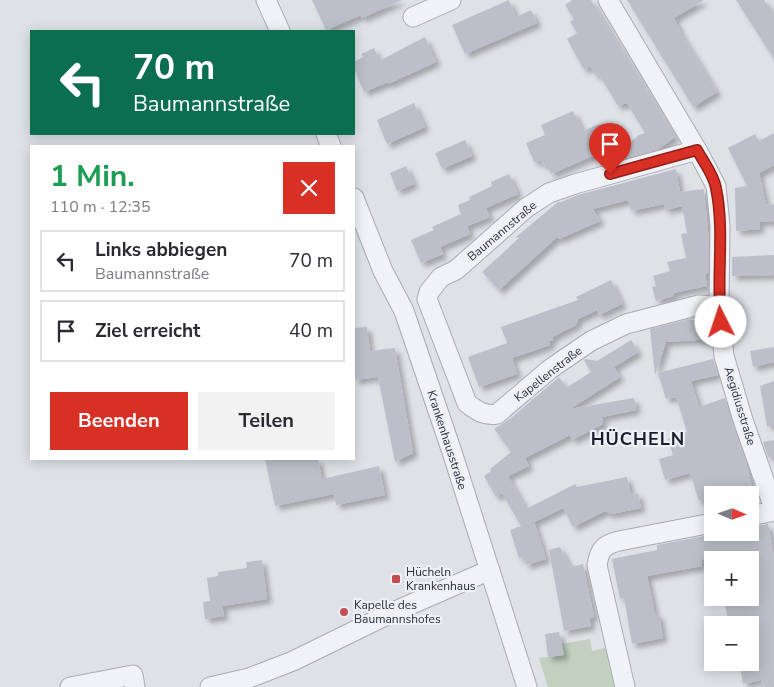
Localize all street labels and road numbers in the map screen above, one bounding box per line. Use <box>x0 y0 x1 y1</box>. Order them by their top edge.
street label: Baumannstraße <box>464 197 540 265</box>
street label: Kapellenstraße <box>511 343 585 405</box>
street label: Aegidiusstraße <box>720 365 760 447</box>
street label: Krankenhausstraße <box>423 388 471 492</box>

